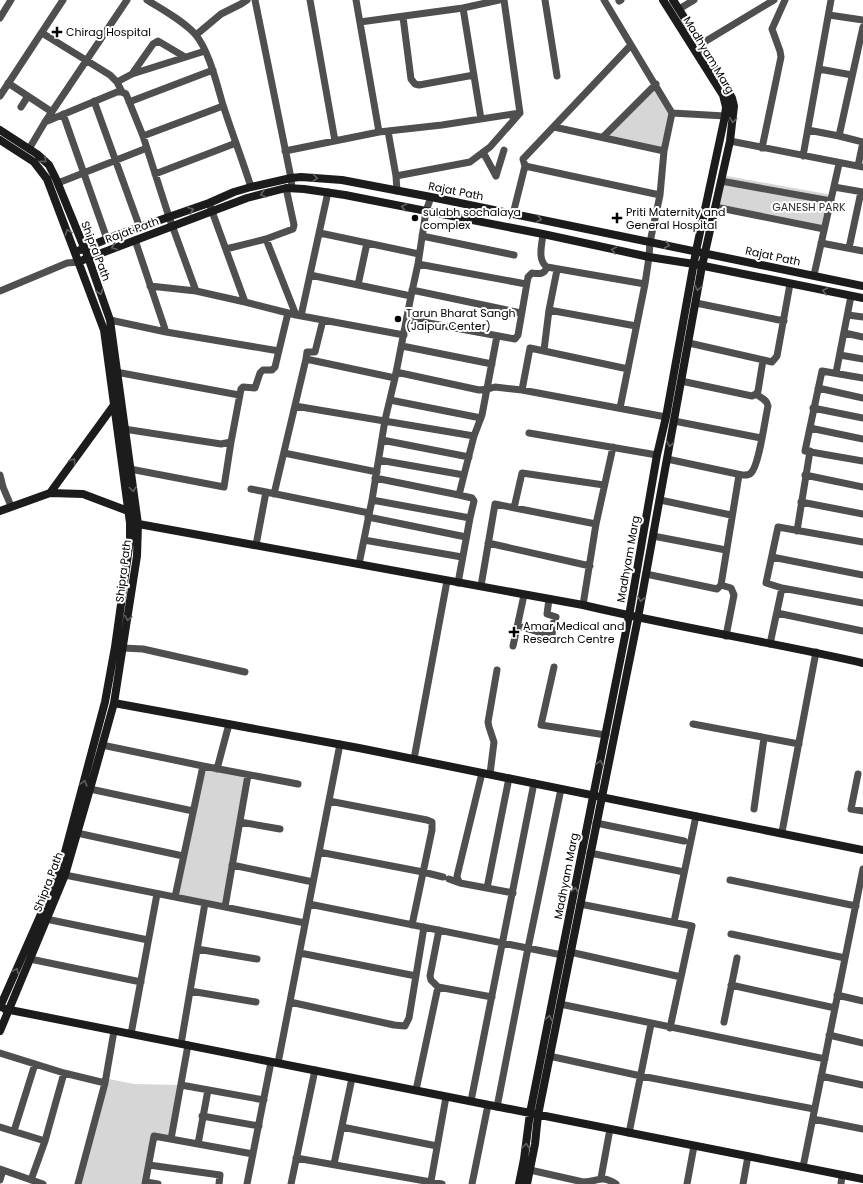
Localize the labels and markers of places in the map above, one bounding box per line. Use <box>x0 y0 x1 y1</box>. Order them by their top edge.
place label: Chirag Hospital <box>66 24 151 40</box>
marker: Chirag Hospital <box>51 26 63 38</box>
place label: sulabh sochalaya complex <box>423 204 521 233</box>
place label: Priti Maternity and General Hospital <box>626 204 725 233</box>
marker: Priti Maternity and General Hospital <box>611 212 623 224</box>
marker: sulabh sochalaya complex <box>410 213 420 223</box>
place label: Tarun Bharat Sangh (Jaipur Center) <box>406 305 516 334</box>
marker: Tarun Bharat Sangh (Jaipur Center) <box>393 314 403 324</box>
place label: Amar Medical and Research Centre <box>523 618 624 647</box>
marker: Amar Medical and Research Centre <box>508 626 520 638</box>

